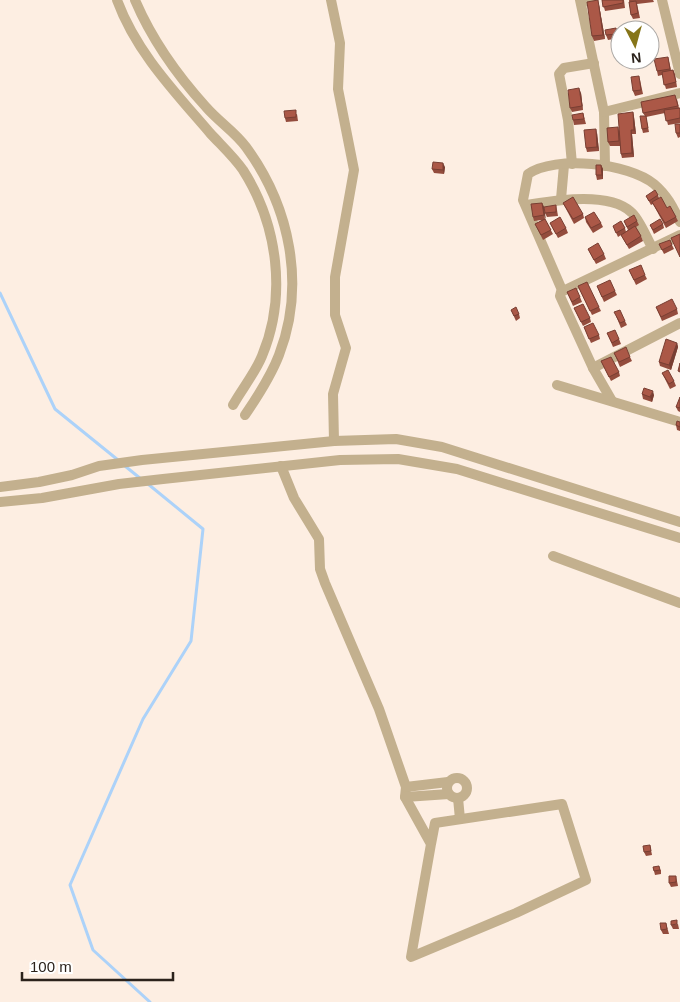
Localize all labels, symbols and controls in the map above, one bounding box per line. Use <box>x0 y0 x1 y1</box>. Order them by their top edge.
north arrow <box>610 20 660 70</box>
text: N <box>630 49 642 66</box>
scale bar <box>22 950 174 982</box>
text: 100 m <box>30 958 72 975</box>

